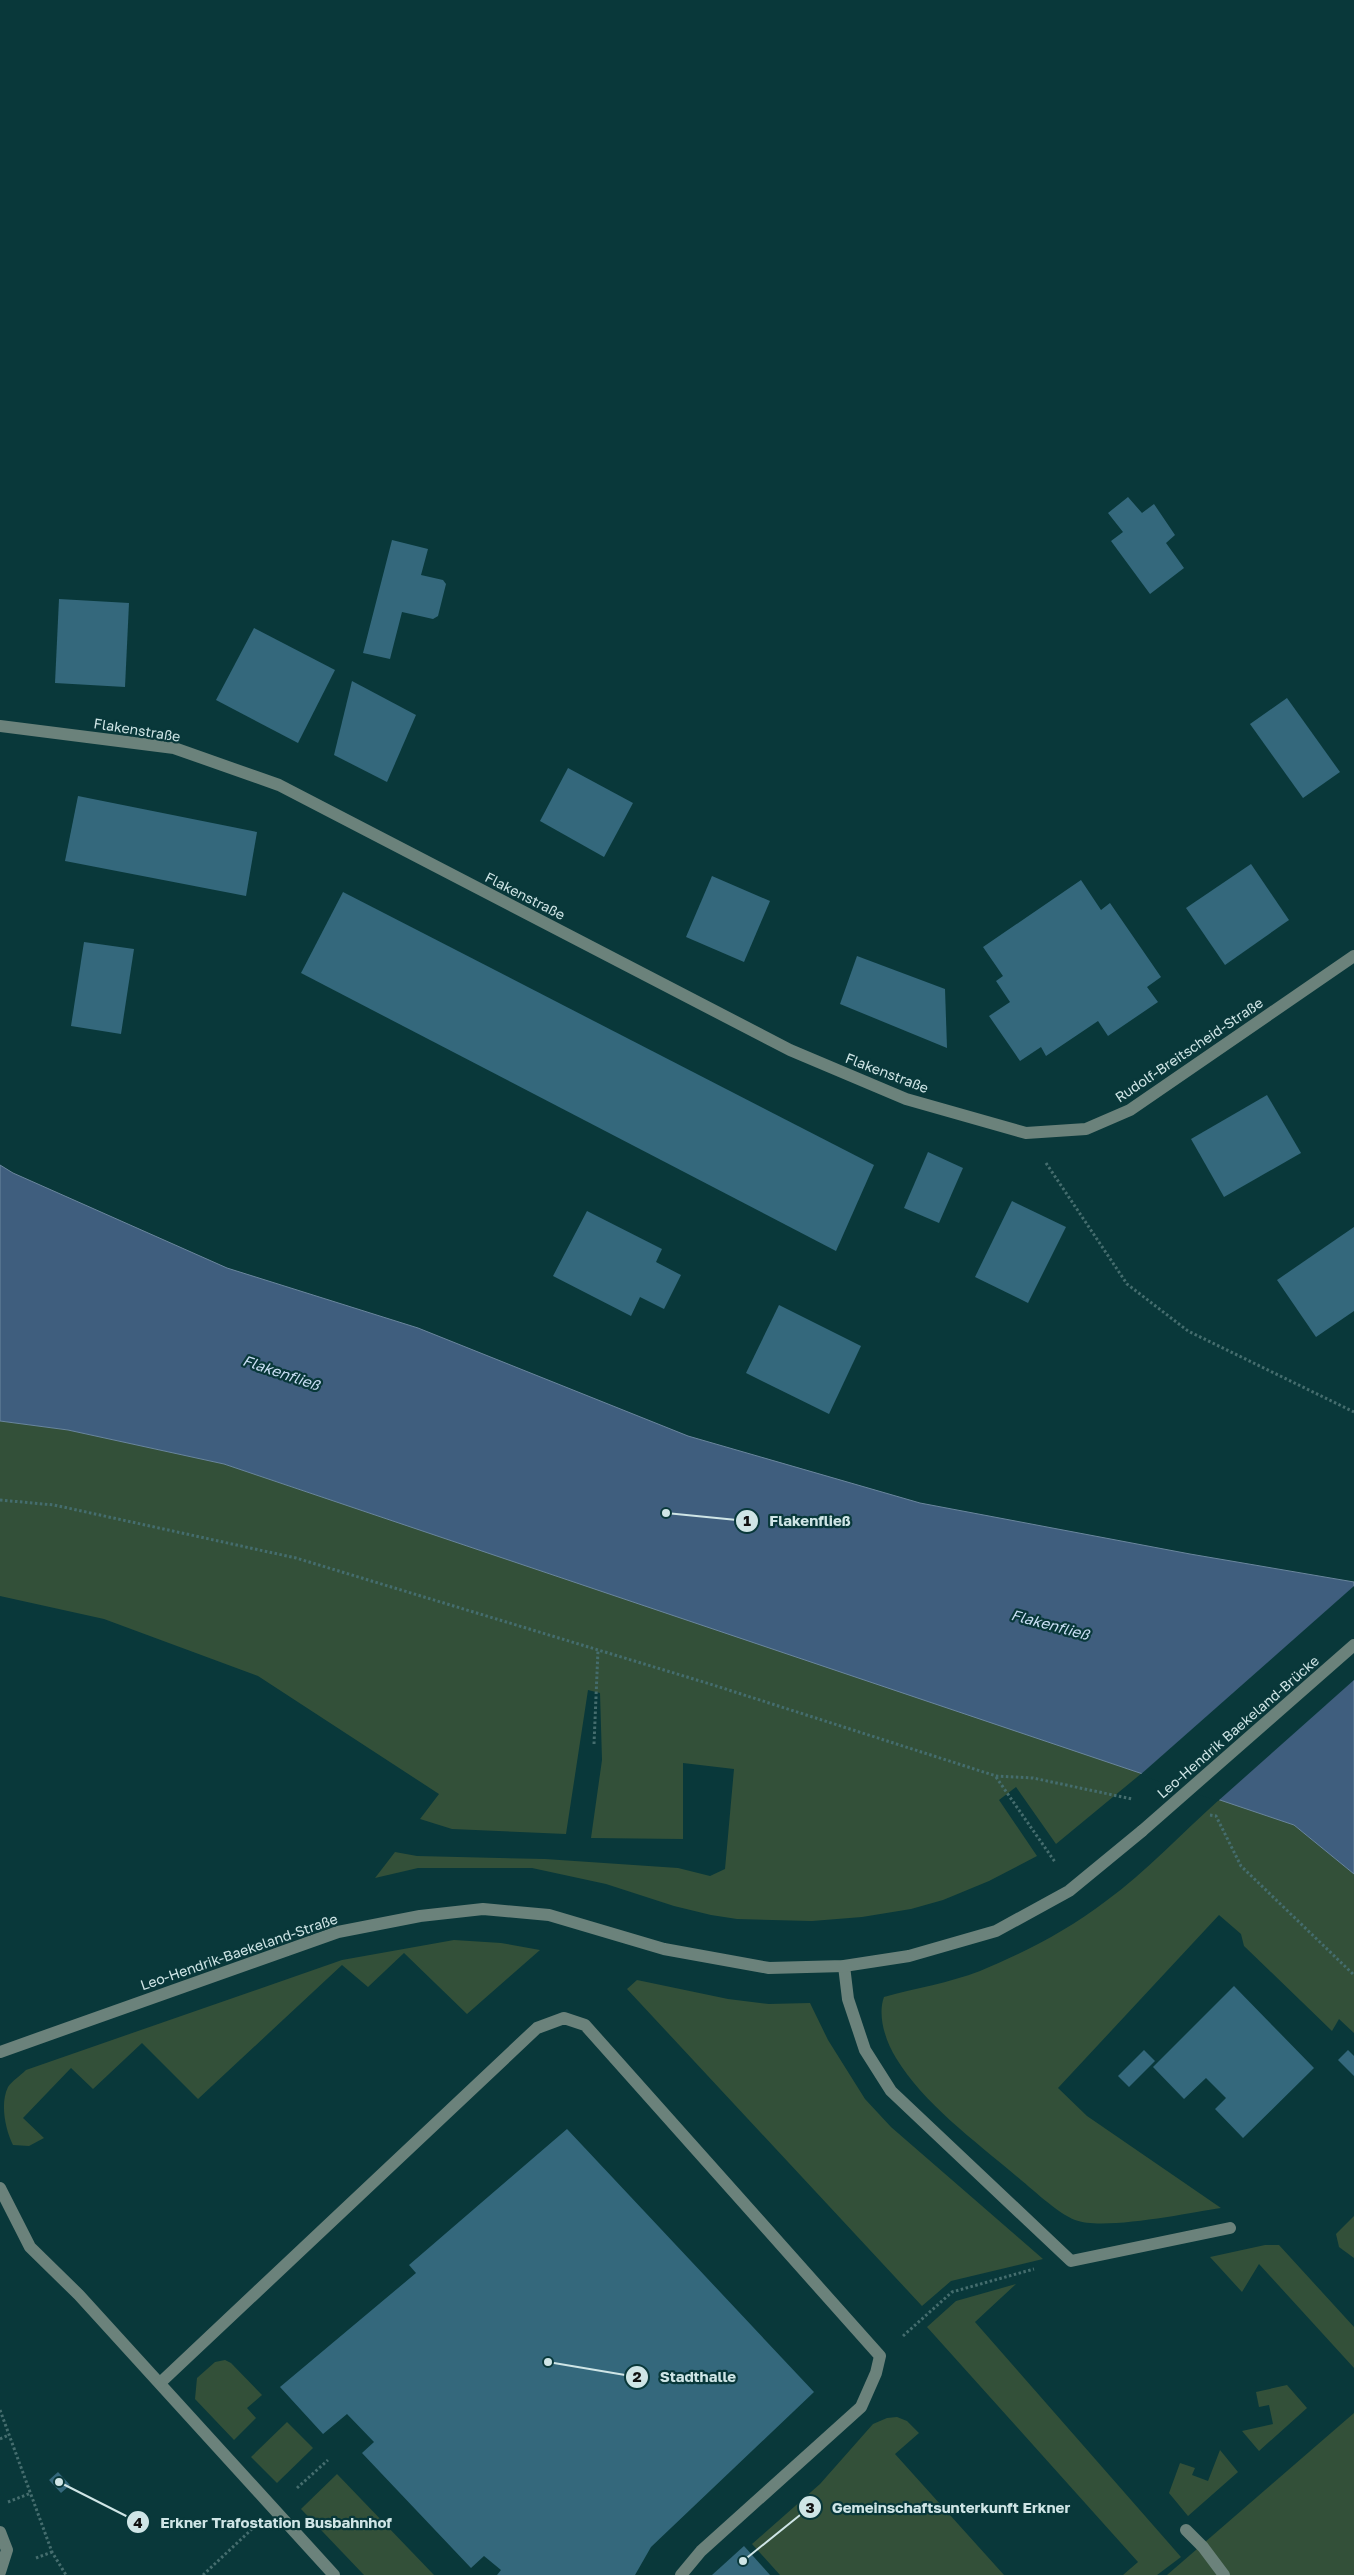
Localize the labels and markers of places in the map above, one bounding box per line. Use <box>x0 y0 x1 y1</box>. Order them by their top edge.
callout: Flakenfließ <box>735 1506 861 1536</box>
callout: Stadthalle <box>625 2362 746 2392</box>
callout: Gemeinschaftsunterkunft Erkner <box>797 2492 1081 2522</box>
callout: Erkner Trafostation Busbahnhof <box>125 2507 402 2537</box>

